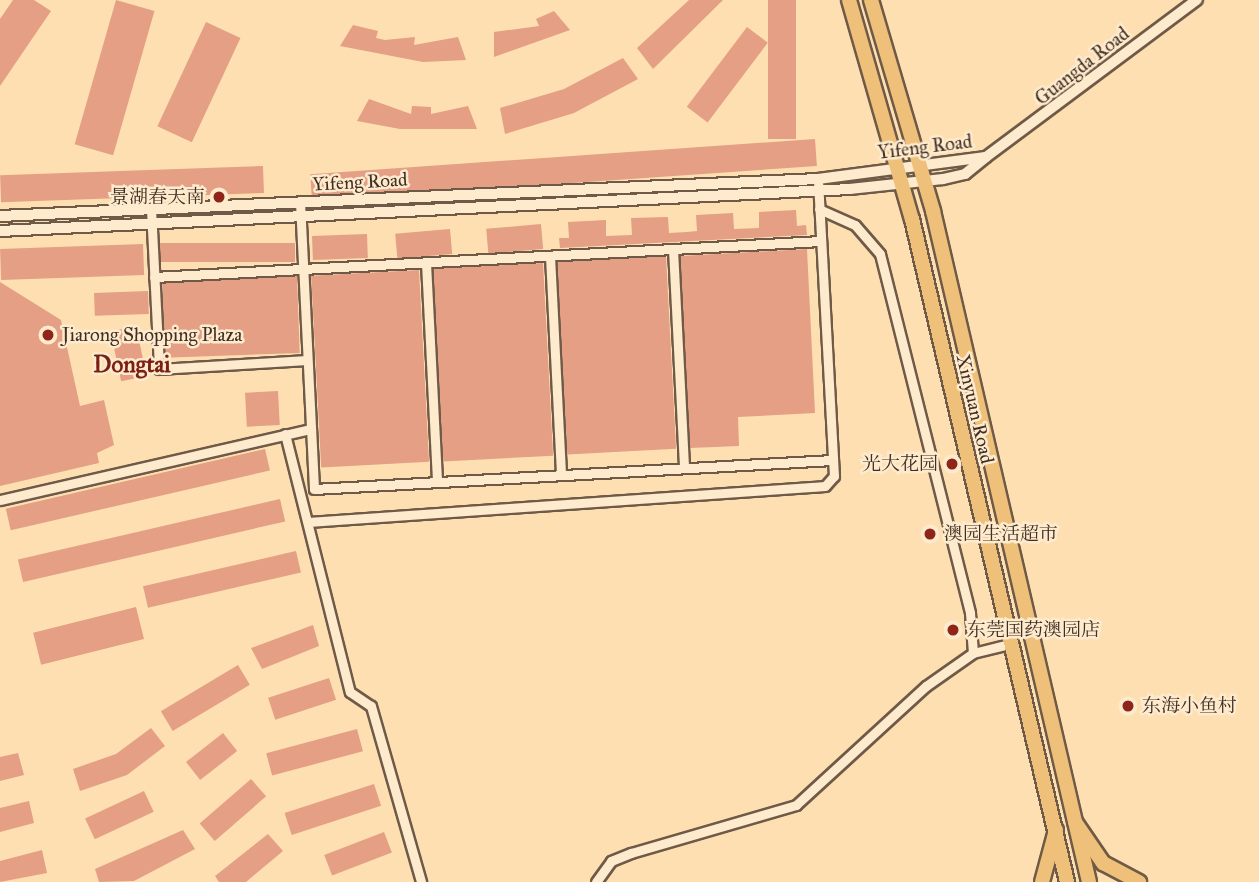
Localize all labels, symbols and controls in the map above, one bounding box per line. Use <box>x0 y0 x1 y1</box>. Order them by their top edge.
street label: Guangda Road <box>1030 22 1134 110</box>
street label: Yifeng Road <box>876 130 974 164</box>
street label: Yifeng Road <box>312 168 408 196</box>
place label: 景湖春天南 <box>110 186 205 208</box>
marker: 景湖春天南 <box>211 189 227 205</box>
place label: Jiarong Shopping Plaza <box>62 324 242 346</box>
marker: Jiarong Shopping Plaza <box>40 327 56 343</box>
district label: Dongtai <box>93 350 171 378</box>
street label: Xinyuan Road <box>951 352 999 466</box>
place label: 光大花园 <box>862 453 938 475</box>
marker: 光大花园 <box>944 456 960 472</box>
place label: 澳园生活超市 <box>944 523 1058 545</box>
marker: 澳园生活超市 <box>922 526 938 542</box>
place label: 东莞国药澳园店 <box>967 619 1100 641</box>
marker: 东莞国药澳园店 <box>945 622 961 638</box>
place label: 东海小鱼村 <box>1142 695 1237 717</box>
marker: 东海小鱼村 <box>1120 698 1136 714</box>

